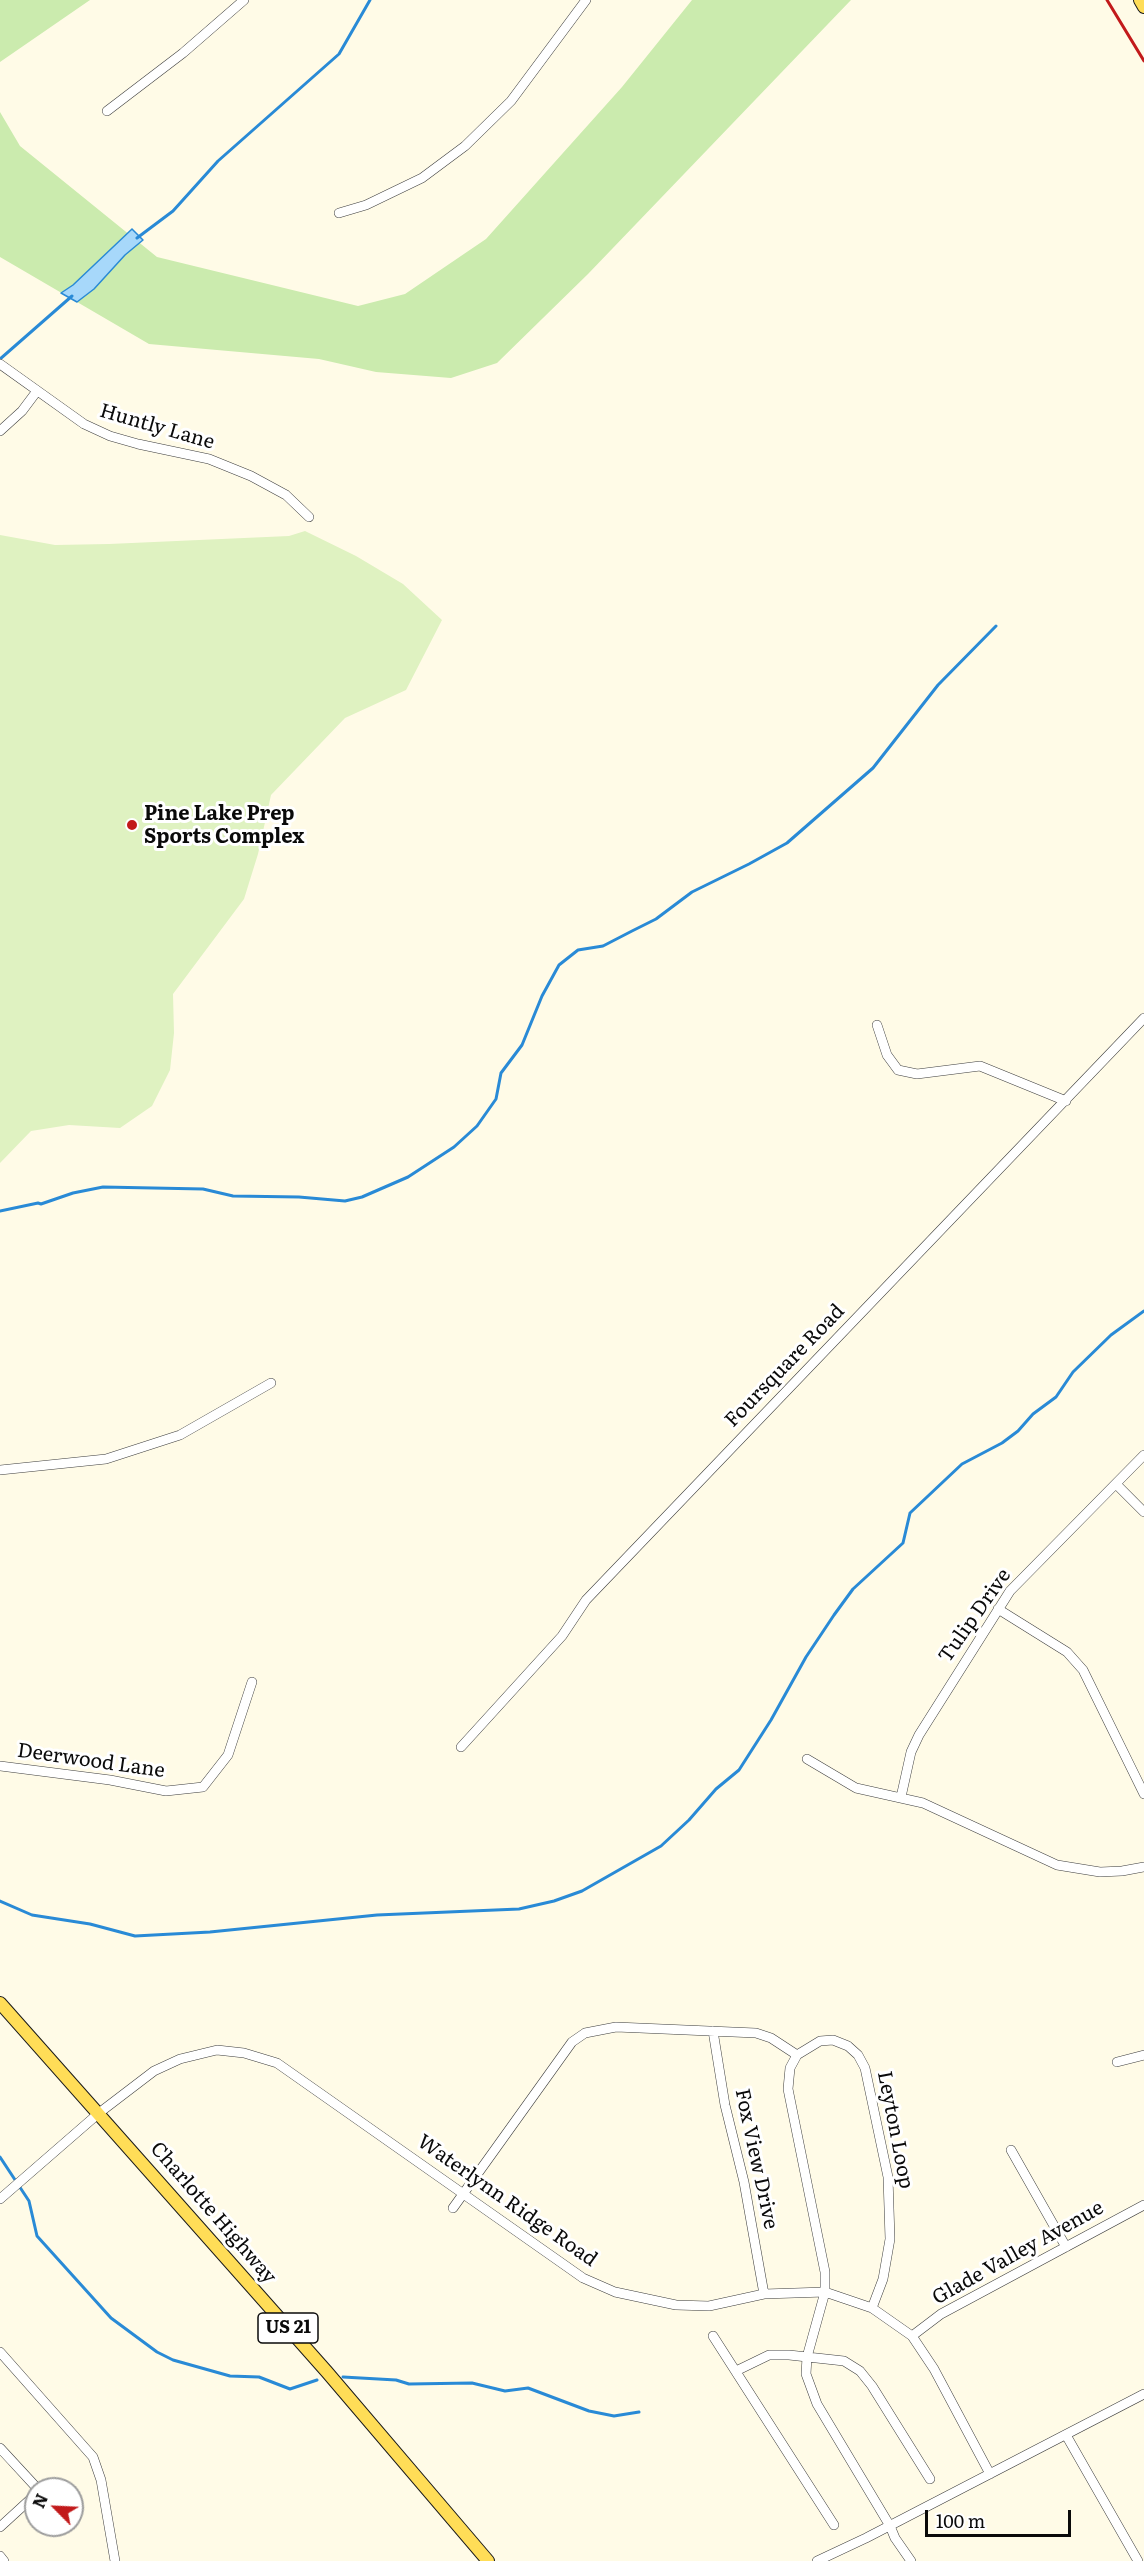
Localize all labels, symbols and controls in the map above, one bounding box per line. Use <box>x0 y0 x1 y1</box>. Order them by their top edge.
street label: Huntly Lane <box>97 399 217 455</box>
place label: Pine Lake Prep Sports Complex <box>144 802 304 849</box>
marker: Pine Lake Prep Sports Complex <box>125 818 139 832</box>
street label: Foursquare Road <box>720 1300 850 1432</box>
street label: Tulip Drive <box>934 1564 1016 1668</box>
street label: Deerwood Lane <box>16 1739 166 1783</box>
street label: Leyton Loop <box>872 2069 918 2191</box>
street label: Fox View Drive <box>729 2086 783 2232</box>
street label: Waterlynn Ridge Road <box>413 2130 601 2272</box>
street label: Charlotte Highway <box>145 2137 281 2289</box>
street label: Glade Valley Avenue <box>928 2196 1108 2310</box>
road number: US 21 <box>258 2313 318 2343</box>
north arrow <box>24 2477 84 2537</box>
text: N <box>26 2489 53 2512</box>
scale bar <box>928 2498 1074 2536</box>
text: 100 m <box>936 2507 985 2534</box>

